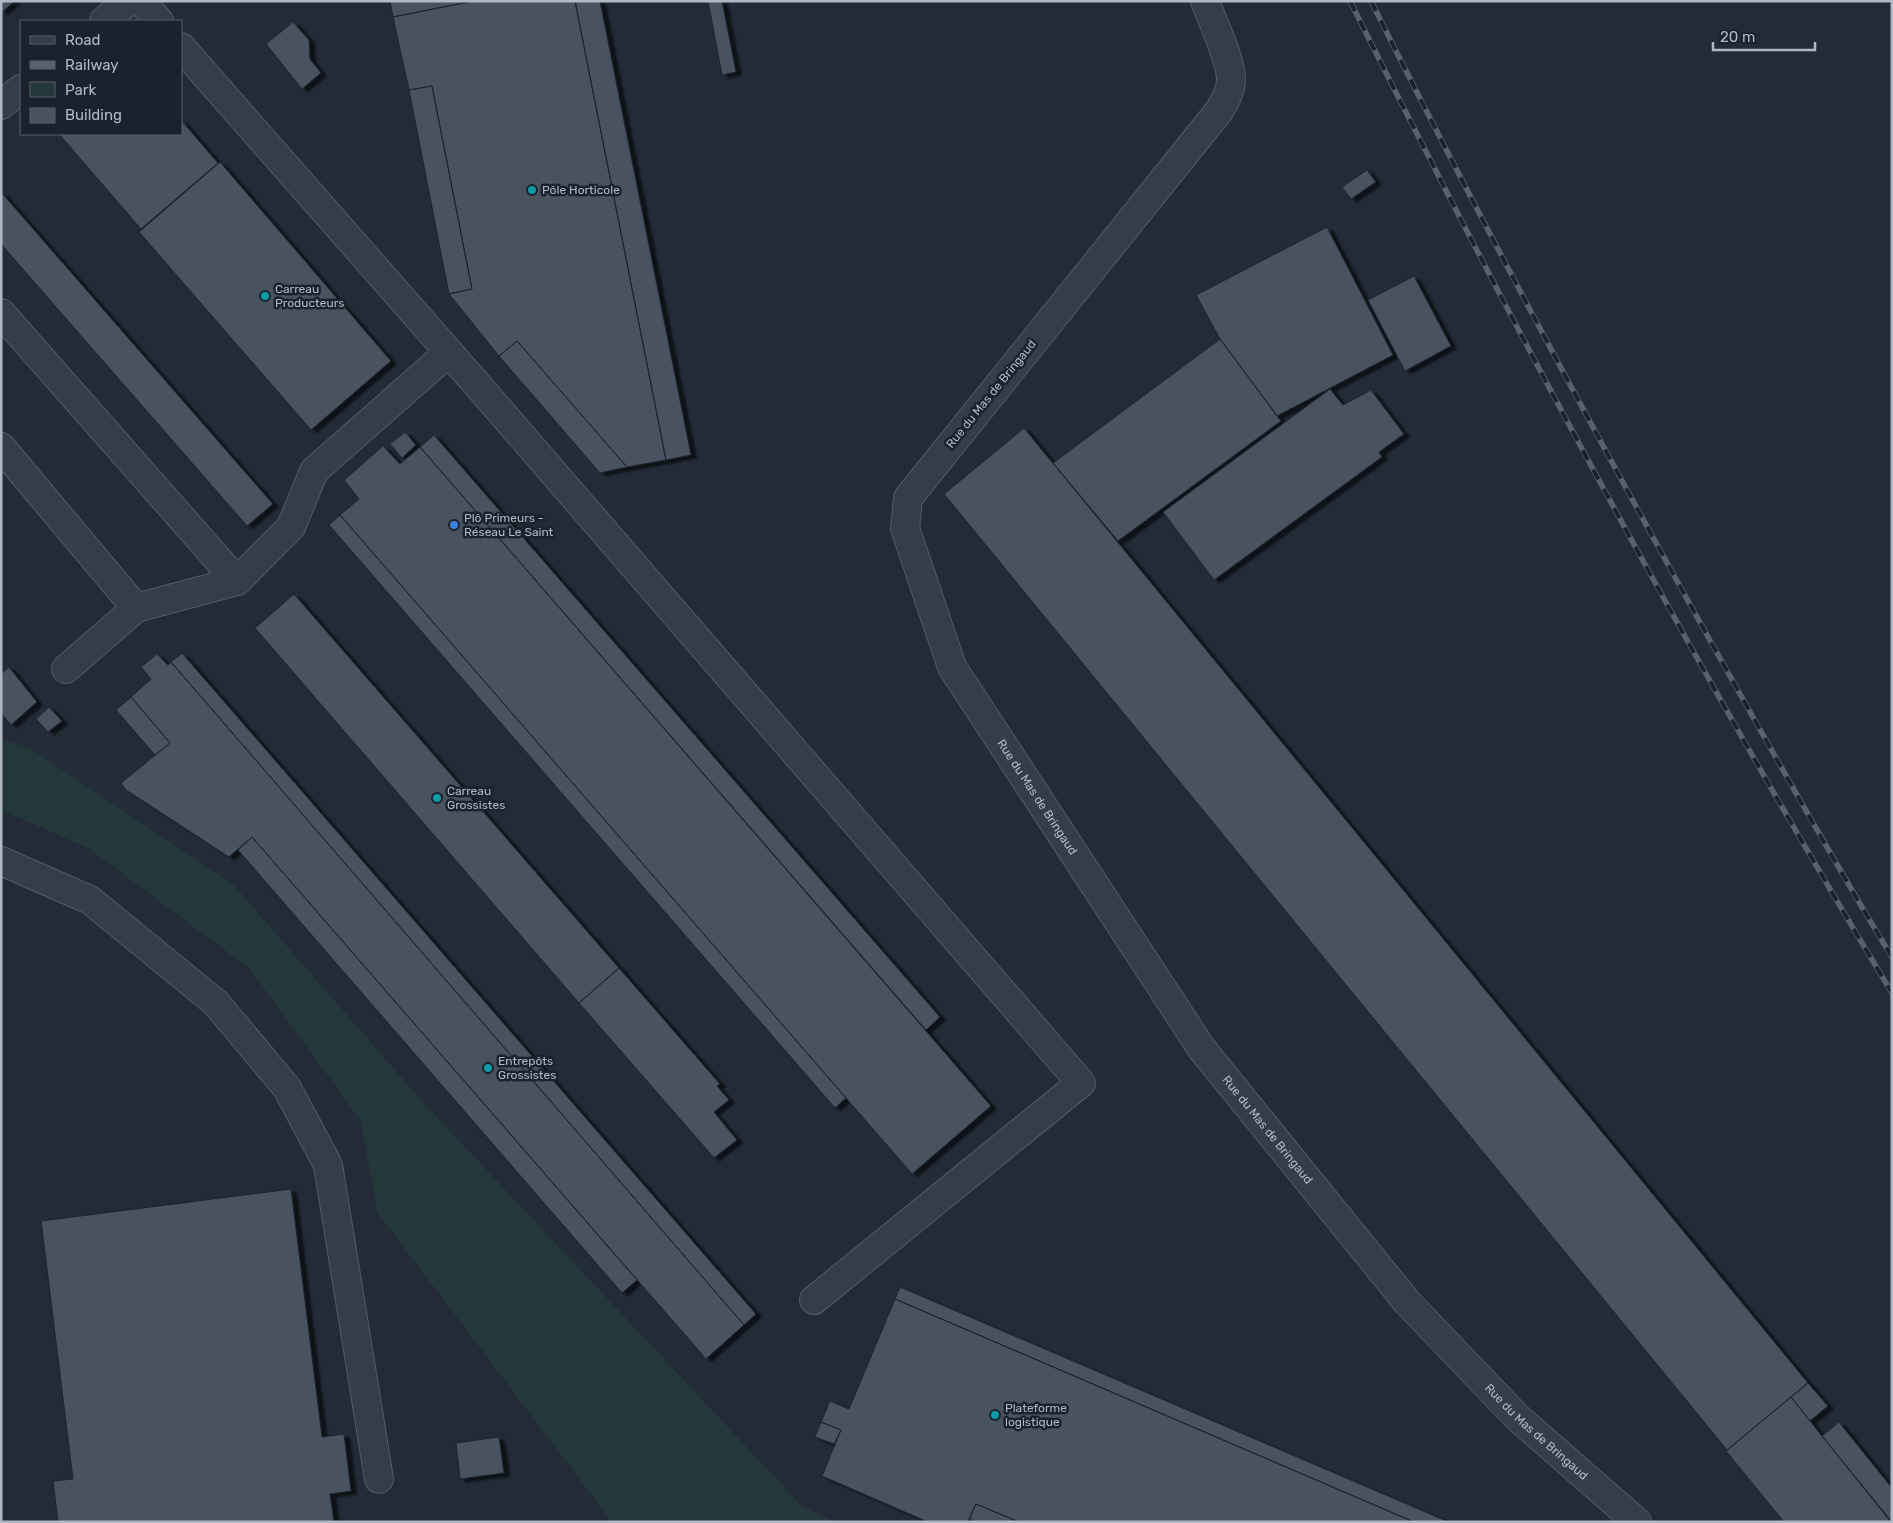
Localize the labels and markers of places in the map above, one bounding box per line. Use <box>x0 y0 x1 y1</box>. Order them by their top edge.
place label: Pôle Horticole <box>542 183 620 197</box>
marker: Pôle Horticole <box>526 184 538 196</box>
place label: Carreau Producteurs <box>275 282 344 310</box>
marker: Carreau Producteurs <box>259 290 271 302</box>
place label: Plô Primeurs - Réseau Le Saint <box>464 511 554 539</box>
marker: Plô Primeurs - Réseau Le Saint <box>448 519 460 531</box>
place label: Carreau Grossistes <box>447 784 505 812</box>
marker: Carreau Grossistes <box>431 792 443 804</box>
place label: Entrepôts Grossistes <box>498 1054 556 1082</box>
marker: Entrepôts Grossistes <box>482 1062 494 1074</box>
place label: Plateforme logistique <box>1005 1401 1067 1429</box>
marker: Plateforme logistique <box>989 1409 1001 1421</box>

